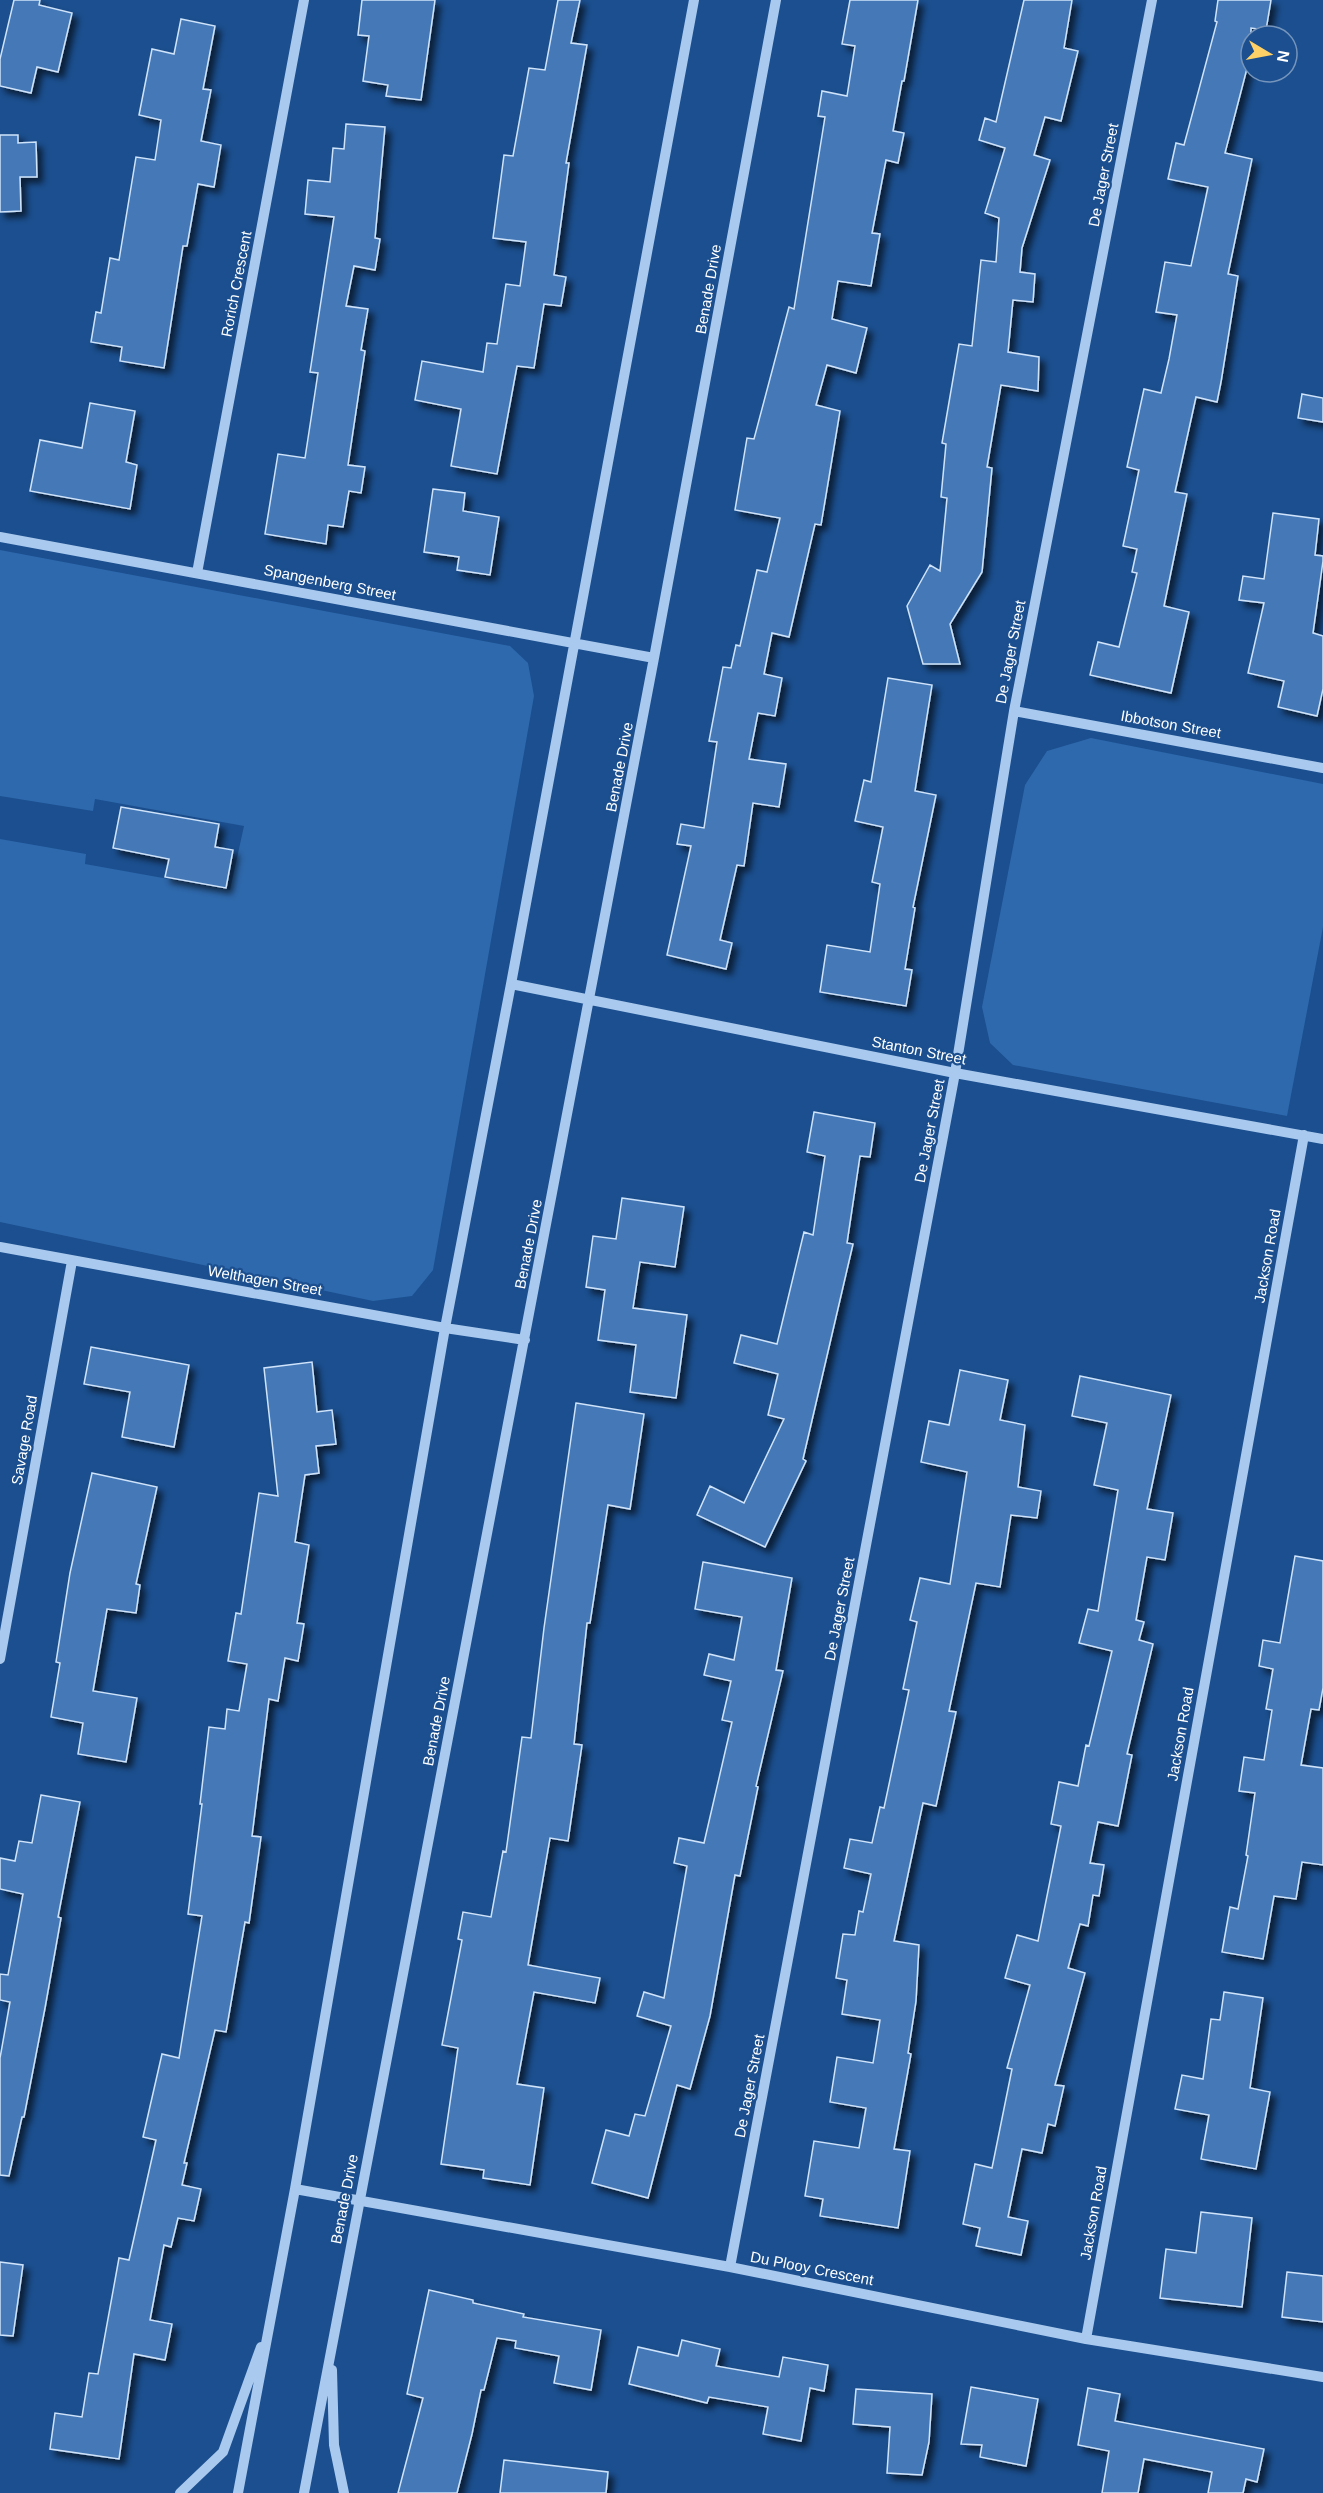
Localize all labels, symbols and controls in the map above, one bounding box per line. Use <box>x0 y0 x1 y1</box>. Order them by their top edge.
north arrow <box>1239 24 1299 84</box>
text: N <box>1274 49 1293 64</box>
street label: De Jager Street <box>1085 121 1122 228</box>
street label: Rorich Crescent <box>217 229 255 338</box>
street label: Benade Drive <box>692 243 724 335</box>
street label: Spangenberg Street <box>262 561 398 603</box>
street label: De Jager Street <box>992 598 1029 705</box>
street label: Ibbotson Street <box>1119 707 1223 741</box>
street label: Benade Drive <box>602 721 636 813</box>
street label: Stanton Street <box>870 1033 969 1068</box>
street label: De Jager Street <box>911 1077 948 1184</box>
street label: Benade Drive <box>511 1198 545 1290</box>
street label: Jackson Road <box>1250 1208 1284 1304</box>
street label: Welthagen Street <box>207 1262 324 1299</box>
street label: Savage Road <box>8 1394 40 1486</box>
street label: De Jager Street <box>821 1555 858 1662</box>
street label: Benade Drive <box>419 1675 453 1767</box>
street label: Jackson Road <box>1163 1686 1197 1782</box>
street label: De Jager Street <box>731 2032 768 2139</box>
street label: Benade Drive <box>327 2153 361 2245</box>
street label: Jackson Road <box>1076 2165 1110 2261</box>
street label: Du Plooy Crescent <box>749 2248 876 2288</box>

